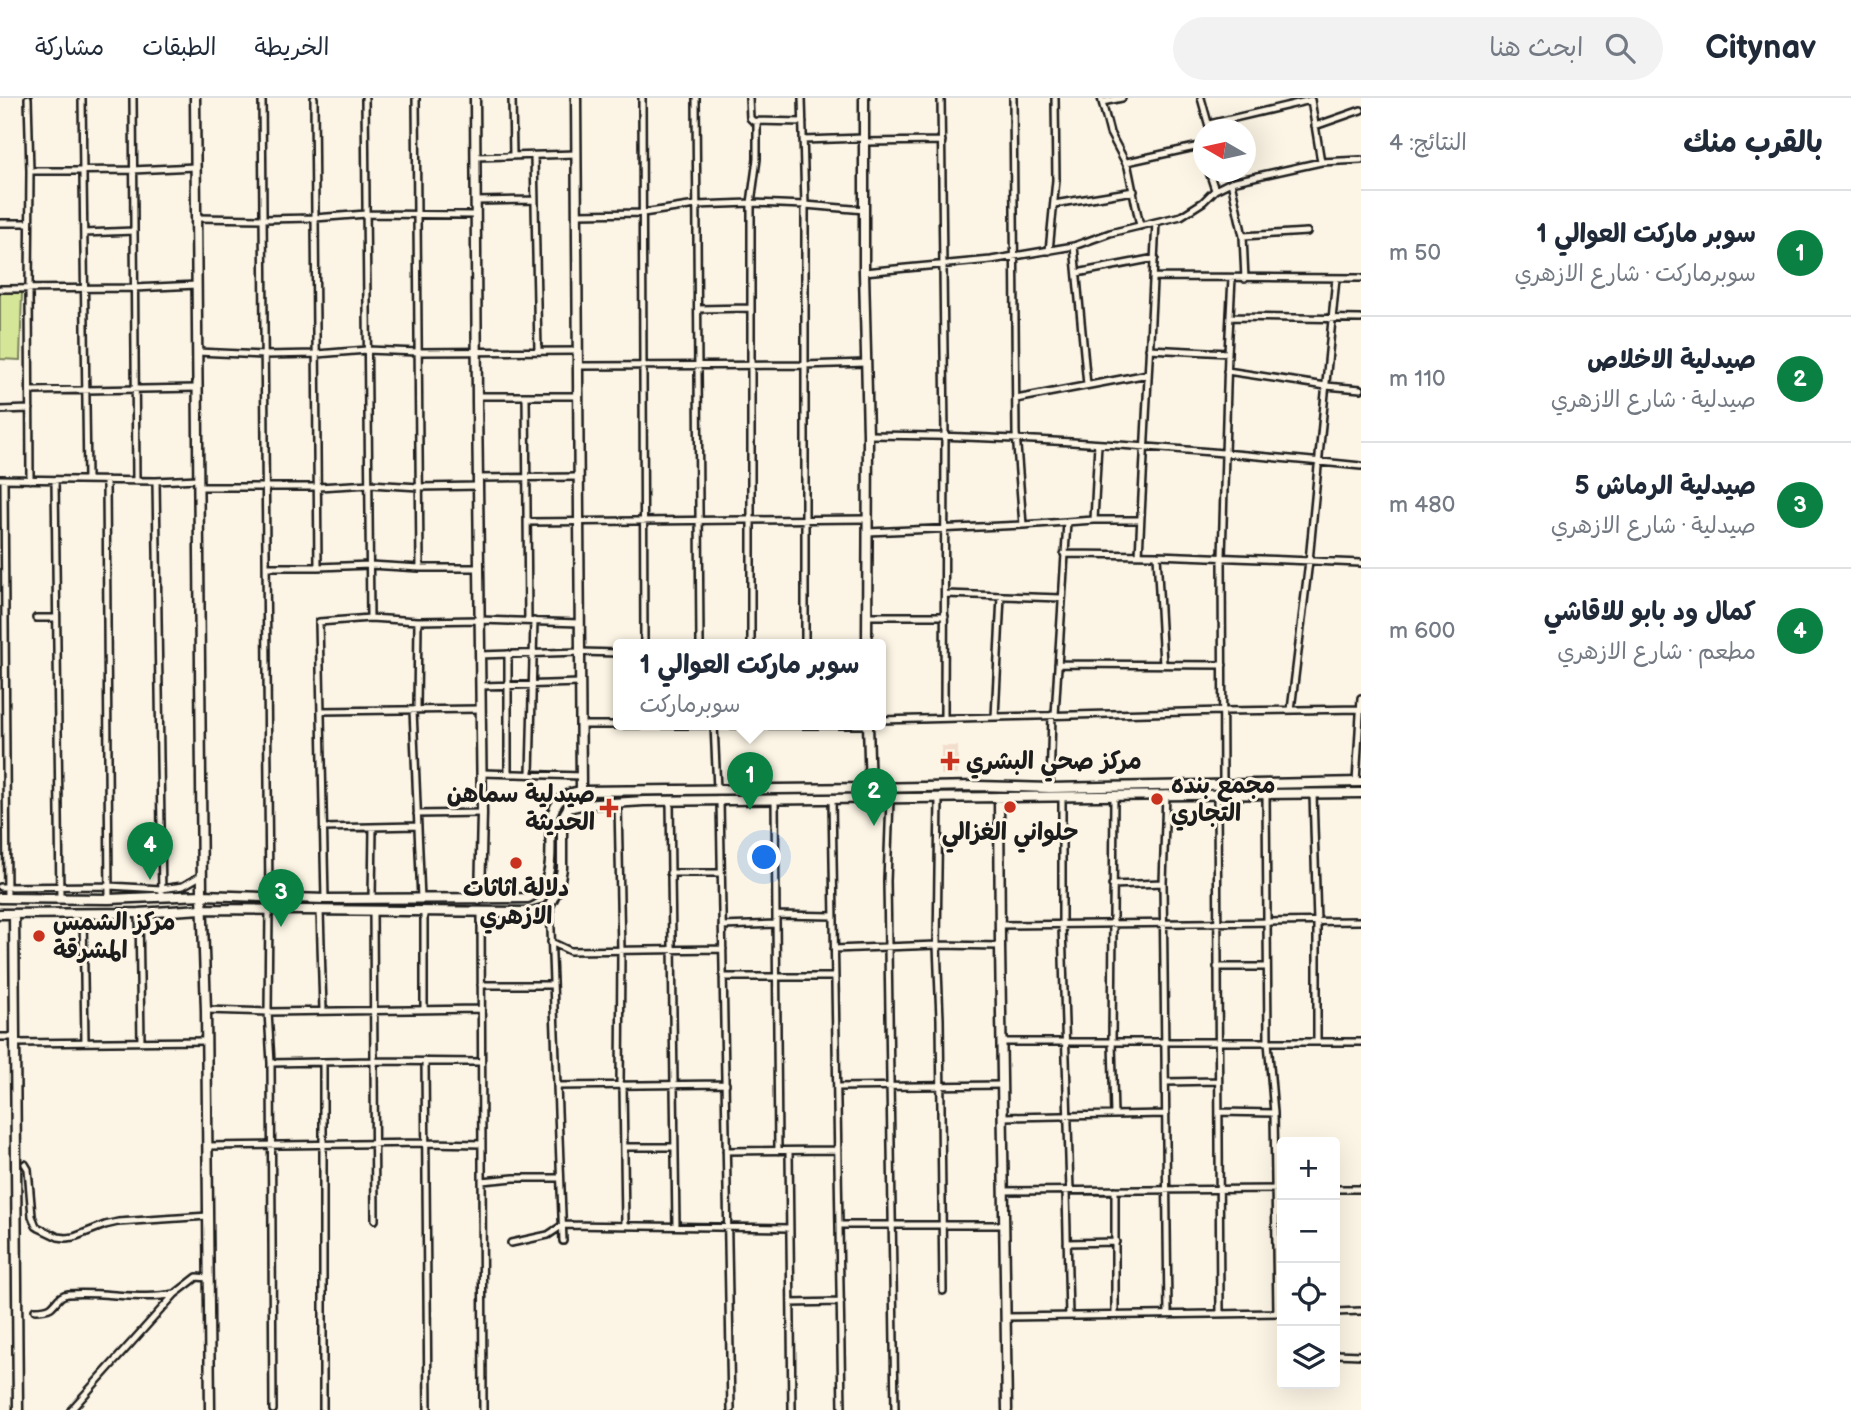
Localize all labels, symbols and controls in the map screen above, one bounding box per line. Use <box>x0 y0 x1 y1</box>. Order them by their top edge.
search box <box>1173 17 1663 80</box>
text: Citynav <box>1705 28 1816 68</box>
icon: search <box>1601 29 1639 67</box>
text: مشاركة <box>35 33 104 62</box>
text: الطبقات <box>142 33 217 62</box>
text: الخريطة <box>255 33 329 62</box>
text: ابحث هنا <box>1489 33 1583 64</box>
north arrow <box>1193 119 1256 182</box>
text: بالقرب منك <box>1683 125 1823 161</box>
text: النتائج: 4 <box>1389 129 1467 157</box>
text: سوبر ماركت العوالي 1 <box>1536 219 1756 250</box>
text: 50 m <box>1389 239 1441 267</box>
text: 1 <box>1795 239 1805 267</box>
text: سوبرماركت · شارع الازهري <box>1514 260 1756 288</box>
text: صيدلية الاخلاص <box>1587 345 1756 376</box>
text: 110 m <box>1389 365 1446 393</box>
text: 2 <box>1793 365 1807 393</box>
text: صيدلية · شارع الازهري <box>1551 386 1756 414</box>
text: صيدلية الرماش 5 <box>1575 471 1756 502</box>
text: 480 m <box>1389 491 1455 519</box>
text: 3 <box>1793 491 1807 519</box>
text: صيدلية · شارع الازهري <box>1551 512 1756 540</box>
text: كمال ود بابو للاقاشي <box>1544 597 1756 628</box>
text: 600 m <box>1389 617 1455 645</box>
text: 4 <box>1793 617 1807 645</box>
text: مطعم · شارع الازهري <box>1557 638 1756 666</box>
popup <box>613 639 886 730</box>
text: سوبر ماركت العوالي 1 <box>640 650 859 681</box>
text: سوبرماركت <box>640 691 741 719</box>
place label: مركز صحي البشري <box>966 747 1142 782</box>
marker: مركز صحي البشري <box>940 751 960 771</box>
pin: 1 <box>727 752 773 810</box>
pin: 2 <box>851 768 897 826</box>
place label: مجمع بنده التجاري <box>1171 771 1276 831</box>
place label: صيدلية سماهن الحديثة <box>447 780 595 837</box>
marker: مجمع بنده التجاري <box>1149 791 1165 807</box>
marker: حلواني الغزالي <box>1002 799 1018 815</box>
marker: صيدلية سماهن الحديثة <box>601 800 617 816</box>
place label: حلواني الغزالي <box>942 818 1078 853</box>
pin: 4 <box>127 822 173 880</box>
your location <box>747 840 781 874</box>
marker: دلالة اثاثات الازهري <box>508 855 524 871</box>
pin: 3 <box>258 869 304 927</box>
place label: دلالة اثاثات الازهري <box>463 874 569 934</box>
place label: مركز الشمس المشرقة <box>53 908 176 965</box>
marker: مركز الشمس المشرقة <box>31 928 47 944</box>
map controls <box>1277 1137 1340 1389</box>
button: + <box>1277 1137 1340 1200</box>
button: − <box>1277 1200 1340 1263</box>
button: locate <box>1277 1263 1340 1326</box>
button: layers <box>1277 1326 1340 1389</box>

